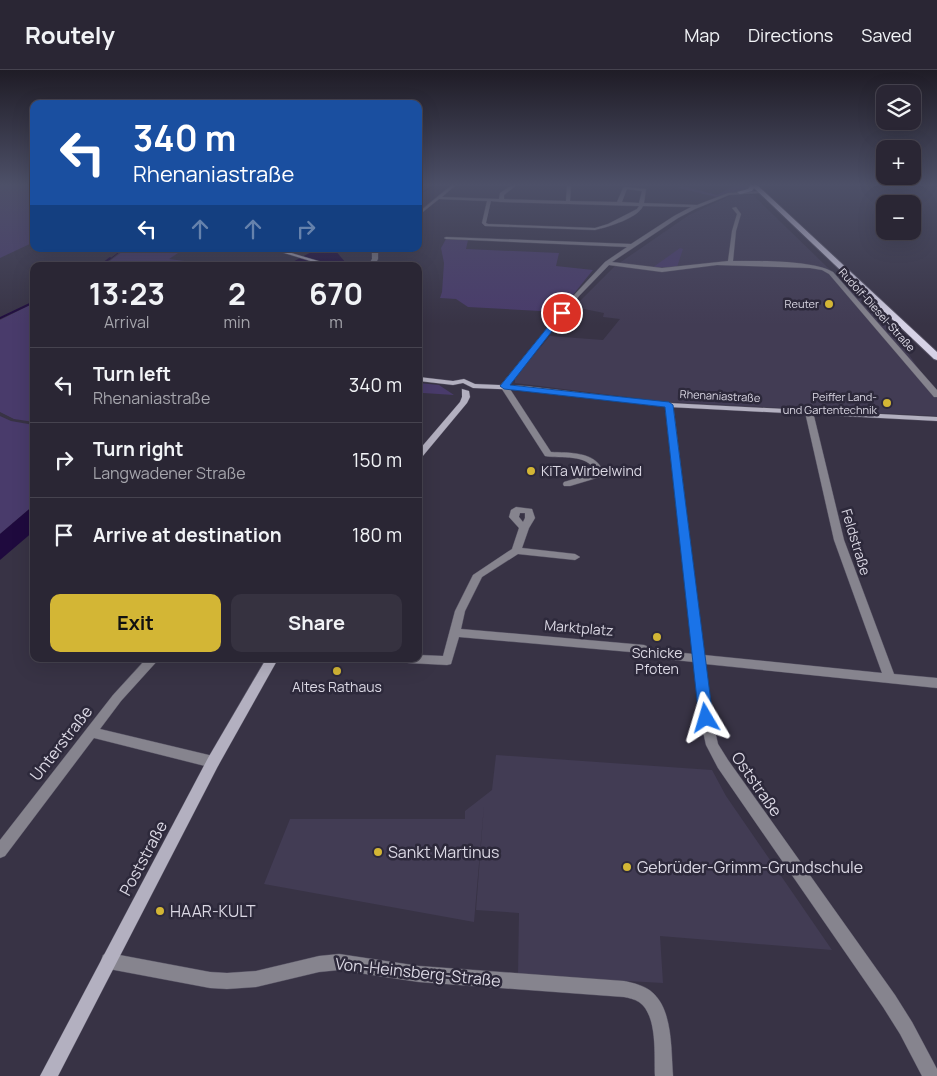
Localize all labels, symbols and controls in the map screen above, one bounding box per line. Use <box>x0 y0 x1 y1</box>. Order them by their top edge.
text: Routely <box>25 18 115 51</box>
text: Map <box>684 23 720 47</box>
text: Directions <box>748 23 833 47</box>
text: Saved <box>861 23 912 47</box>
map controls <box>876 85 921 240</box>
button: layers <box>876 85 921 130</box>
text: 340 m <box>133 114 236 162</box>
icon: left <box>50 120 115 185</box>
button: + <box>876 140 921 185</box>
text: Rhenaniastraße <box>133 159 294 189</box>
button: − <box>876 195 921 240</box>
icon: left <box>133 215 161 243</box>
icon: ahead <box>186 215 214 243</box>
icon: ahead <box>239 215 267 243</box>
icon: right <box>292 215 320 243</box>
street label: Rudolf-Diesel-Straße <box>836 265 919 355</box>
text: 13:23 <box>89 273 165 314</box>
text: 2 <box>228 273 246 314</box>
text: 670 <box>309 273 363 314</box>
pin <box>541 292 583 334</box>
place label: Reuter <box>785 296 819 311</box>
marker: Reuter <box>823 298 835 310</box>
icon: arrive <box>548 299 576 327</box>
text: Arrival <box>104 311 150 333</box>
text: min <box>223 311 250 333</box>
text: m <box>329 311 343 333</box>
text: Turn left <box>93 361 171 387</box>
icon: left <box>50 371 78 399</box>
text: 340 m <box>349 372 402 398</box>
street label: Rhenaniastraße <box>679 386 761 405</box>
text: Rhenaniastraße <box>93 387 210 409</box>
place label: Peiffer Land- und Gartentechnik <box>783 389 878 417</box>
marker: Peiffer Land- und Gartentechnik <box>881 397 893 409</box>
text: Turn right <box>93 436 183 462</box>
icon: right <box>50 446 78 474</box>
text: 150 m <box>352 447 402 473</box>
place label: KiTa Wirbelwind <box>541 461 642 480</box>
text: Langwadener Straße <box>93 462 246 484</box>
marker: KiTa Wirbelwind <box>525 465 537 477</box>
street label: Feldstraße <box>837 506 876 577</box>
icon: arrive <box>50 521 78 549</box>
text: Arrive at destination <box>93 522 282 548</box>
text: 180 m <box>352 522 402 548</box>
button: Exit <box>50 594 221 652</box>
button: Share <box>231 594 402 652</box>
street label: Marktplatz <box>544 615 614 640</box>
marker: Schicke Pfoten <box>651 631 663 643</box>
place label: Schicke Pfoten <box>632 643 682 678</box>
marker: Altes Rathaus <box>331 665 343 677</box>
place label: Altes Rathaus <box>292 677 382 696</box>
position arrow <box>679 691 731 743</box>
street label: Unterstraße <box>25 701 97 785</box>
street label: Oststraße <box>727 747 787 821</box>
street label: Poststraße <box>114 817 172 899</box>
place label: Sankt Martinus <box>388 841 499 863</box>
marker: Sankt Martinus <box>372 846 384 858</box>
place label: Gebrüder-Grimm-Grundschule <box>637 856 863 878</box>
marker: Gebrüder-Grimm-Grundschule <box>621 861 633 873</box>
place label: HAAR-KULT <box>170 900 256 922</box>
marker: HAAR-KULT <box>154 905 166 917</box>
street label: Von-Heinsberg-Straße <box>334 952 502 992</box>

